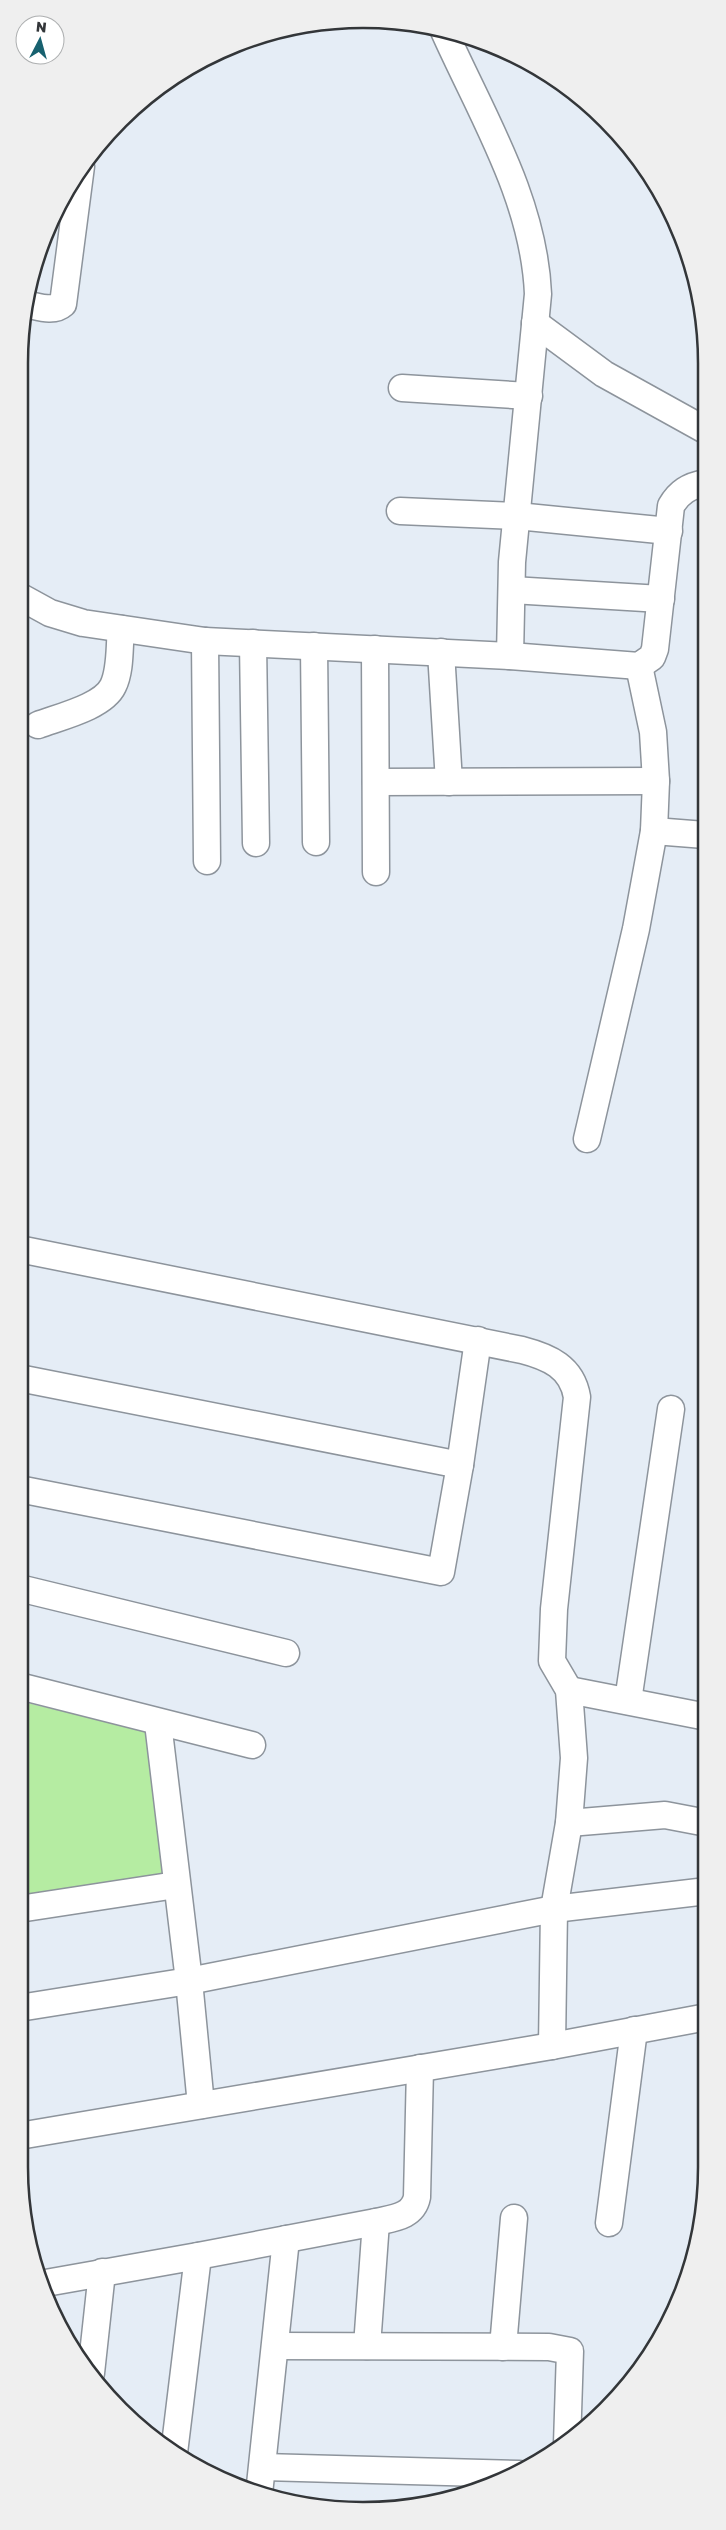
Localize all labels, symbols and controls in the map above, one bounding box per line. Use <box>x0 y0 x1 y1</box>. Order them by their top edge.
north arrow <box>15 15 65 65</box>
text: N <box>35 18 48 36</box>

